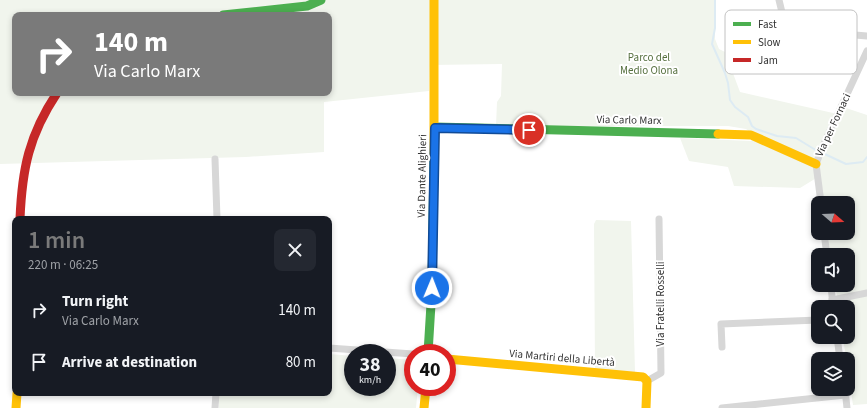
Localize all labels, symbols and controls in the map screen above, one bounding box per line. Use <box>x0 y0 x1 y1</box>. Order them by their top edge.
legend <box>725 10 857 74</box>
text: Fast <box>758 17 777 32</box>
text: 140 m <box>94 22 168 62</box>
icon: right <box>28 28 80 80</box>
text: Slow <box>758 35 781 50</box>
park label: Parco del Medio Olona <box>620 50 678 78</box>
text: Jam <box>758 53 778 68</box>
text: Via Carlo Marx <box>94 59 200 84</box>
street label: Via per Fornaci <box>812 91 854 159</box>
street label: Via Carlo Marx <box>596 112 662 128</box>
pin <box>512 113 546 147</box>
icon: arrive <box>518 119 540 141</box>
street label: Via Dante Alighieri <box>414 134 430 218</box>
north arrow <box>811 196 855 240</box>
map controls <box>811 196 855 396</box>
text: 1 min <box>28 223 85 258</box>
button: close <box>274 229 316 271</box>
button: sound <box>811 248 855 292</box>
text: 220 m · 06:25 <box>28 256 98 274</box>
street label: Via Fratelli Rosselli <box>653 262 668 346</box>
position arrow <box>411 267 453 309</box>
text: Turn right <box>62 291 128 312</box>
icon: right <box>28 299 50 321</box>
text: 140 m <box>278 300 316 321</box>
button: search <box>811 300 855 344</box>
text: Via Carlo Marx <box>62 312 139 330</box>
speed limit sign: 40 <box>404 344 456 396</box>
street label: Via Martiri della Libertà <box>509 346 615 370</box>
icon: arrive <box>28 351 50 373</box>
text: 38 <box>359 351 381 379</box>
text: Arrive at destination <box>62 352 197 373</box>
text: 80 m <box>286 352 316 373</box>
button: layers <box>811 352 855 396</box>
text: km/h <box>359 373 381 387</box>

